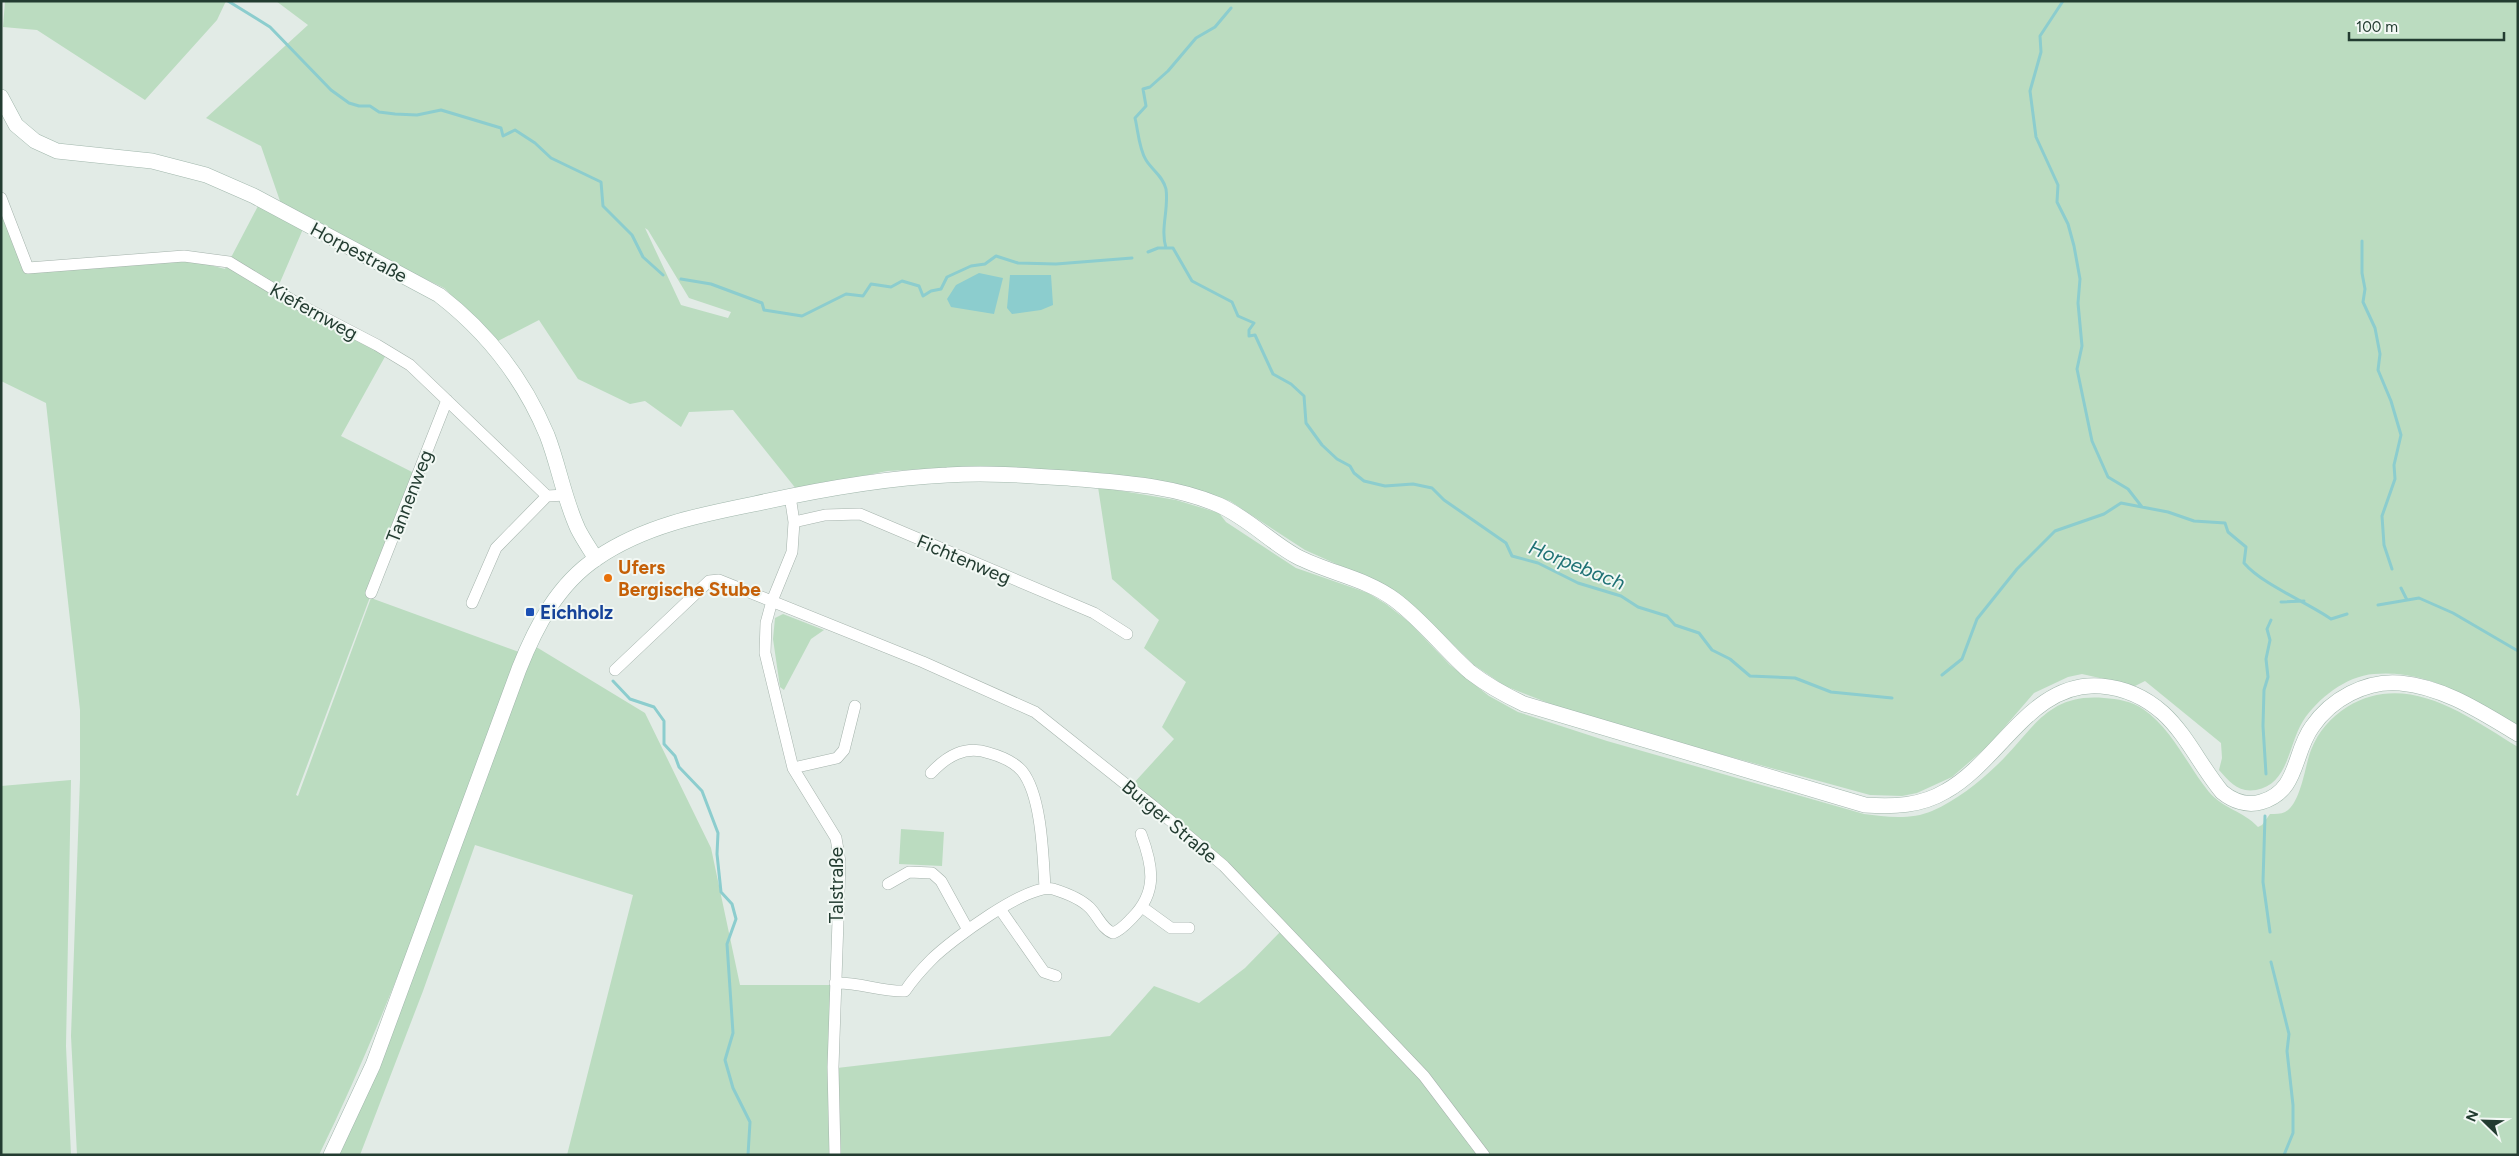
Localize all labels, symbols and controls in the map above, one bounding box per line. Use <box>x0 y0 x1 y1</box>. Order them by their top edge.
scale bar <box>2349 10 2504 42</box>
text: 100 m <box>2356 18 2398 36</box>
street label: Horpestraße <box>306 217 411 288</box>
street label: Kiefernweg <box>266 278 362 345</box>
street label: Tannenweg <box>381 447 438 546</box>
street label: Fichtenweg <box>913 529 1014 590</box>
water label: Horpebach <box>1525 535 1629 595</box>
place label: Ufers Bergische Stube <box>618 556 761 601</box>
marker: Ufers Bergische Stube <box>602 572 614 584</box>
place label: Eichholz <box>540 601 613 624</box>
marker: Eichholz <box>524 606 536 618</box>
street label: Burger Straße <box>1117 775 1222 868</box>
street label: Talstraße <box>825 847 848 923</box>
north arrow <box>2459 1096 2509 1146</box>
text: N <box>2463 1108 2482 1124</box>

